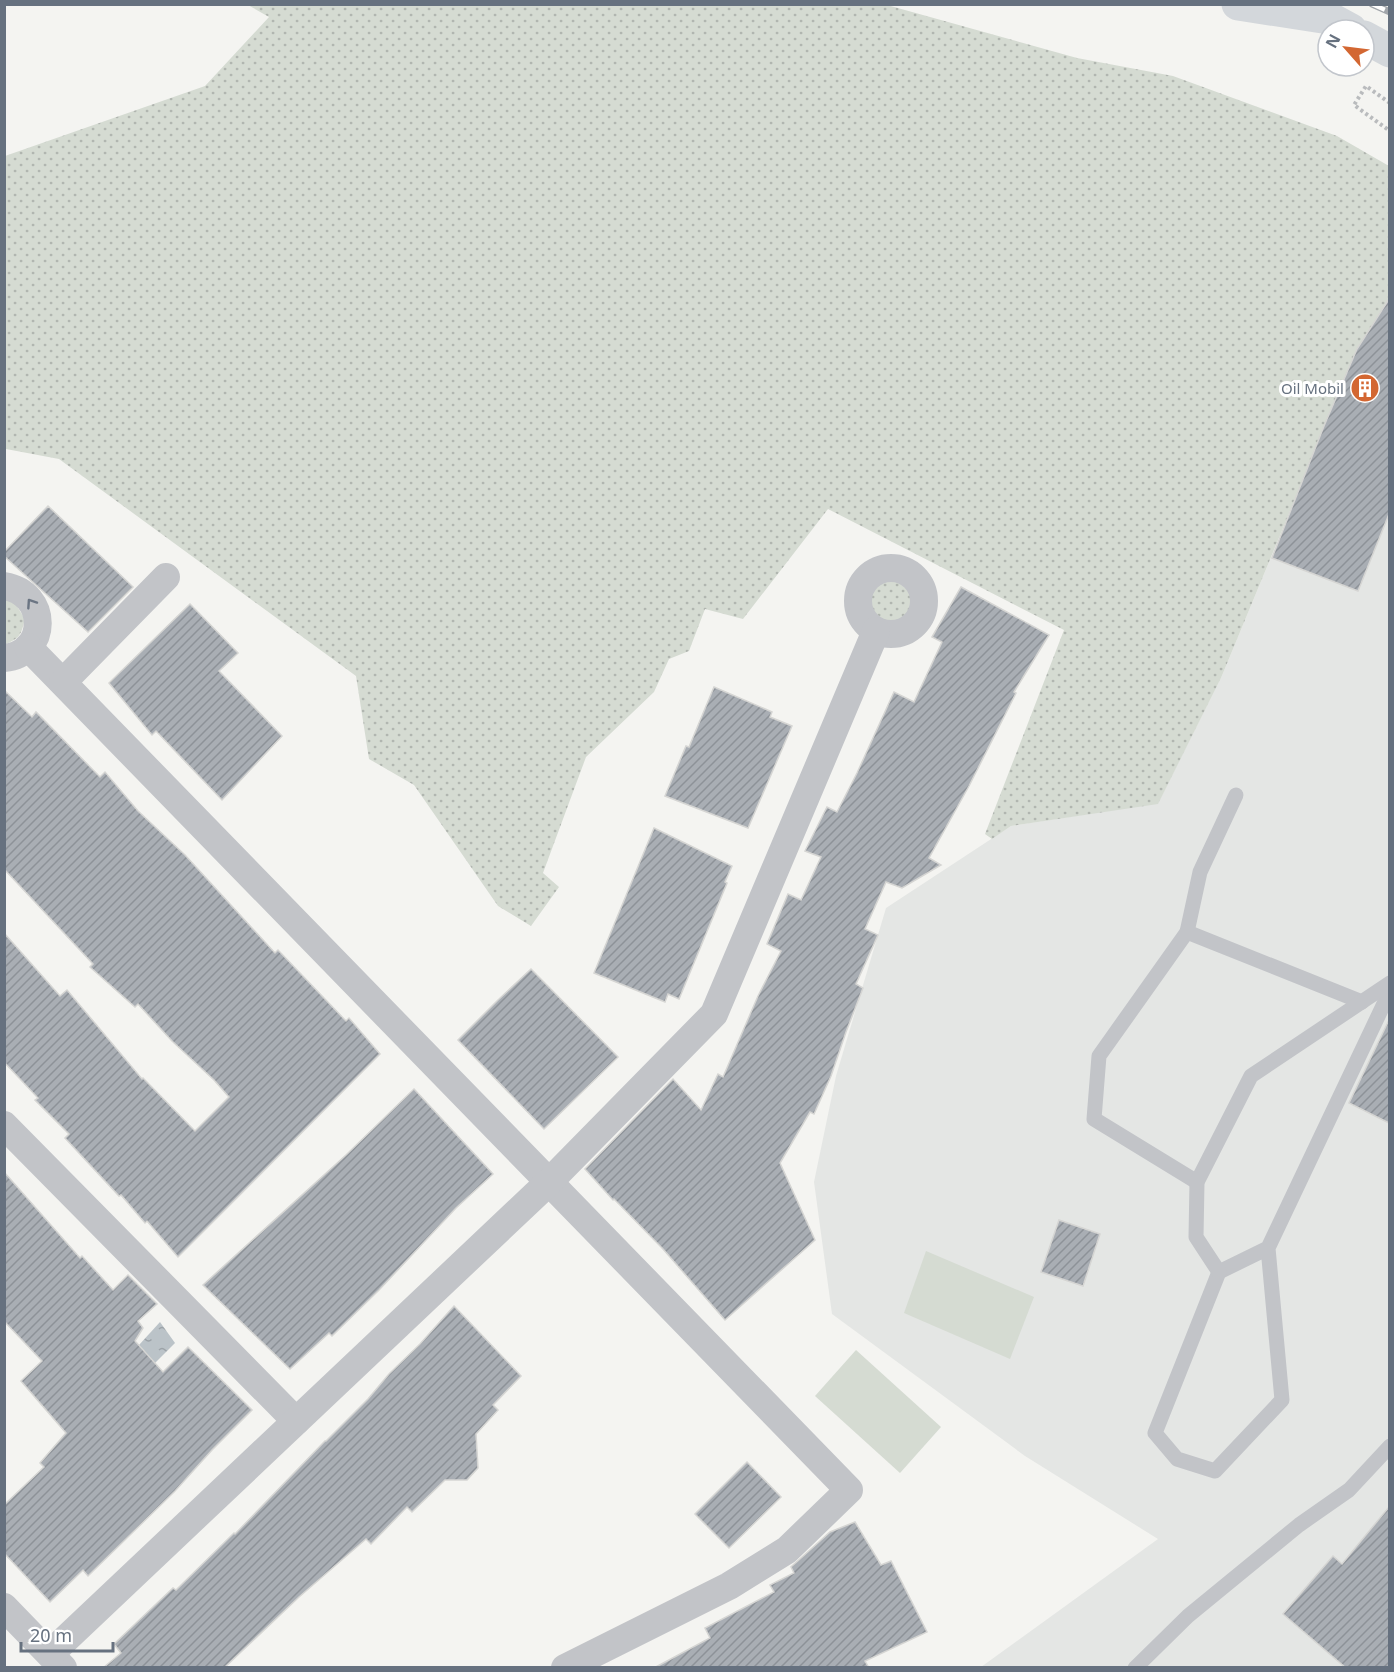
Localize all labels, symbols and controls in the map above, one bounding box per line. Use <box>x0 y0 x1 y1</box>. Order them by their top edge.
north arrow <box>1316 18 1376 78</box>
text: N <box>1320 30 1346 52</box>
building icon: Oil Mobil <box>1349 372 1381 404</box>
place label: Oil Mobil <box>1281 378 1344 398</box>
one-way arrow <box>27 599 38 610</box>
scale bar <box>21 1615 112 1653</box>
text: 20 m <box>30 1623 72 1647</box>

